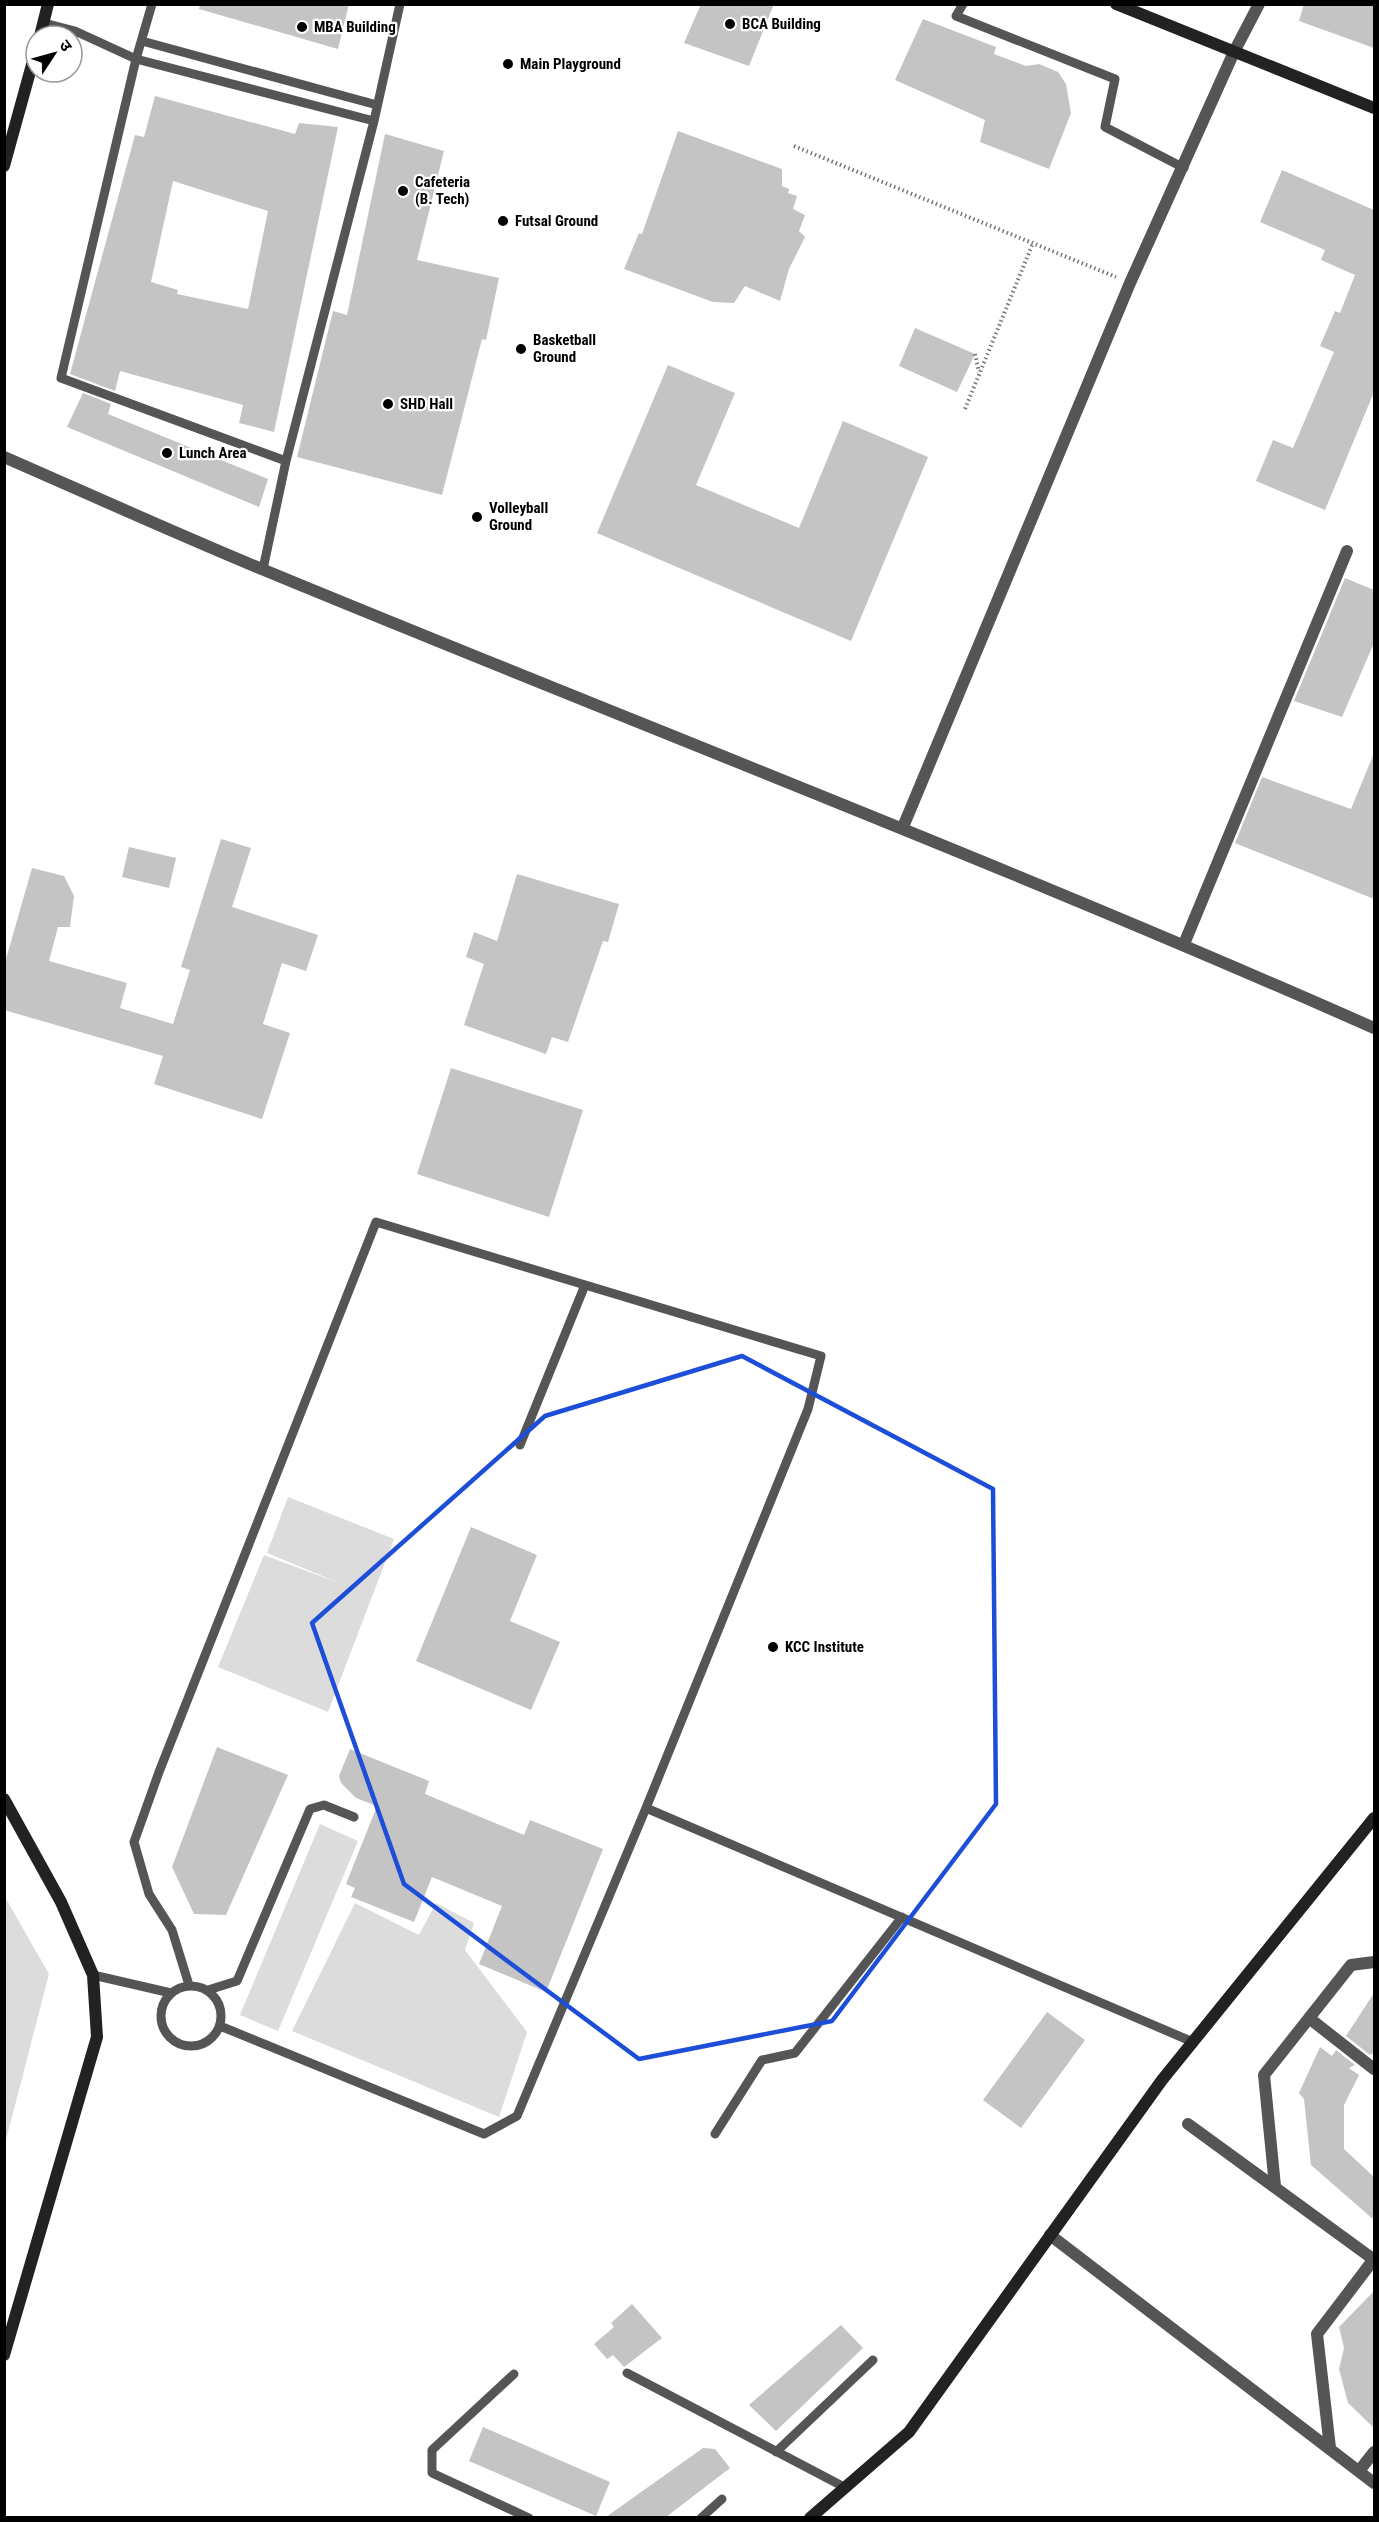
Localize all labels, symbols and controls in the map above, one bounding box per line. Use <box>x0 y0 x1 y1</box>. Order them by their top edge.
place label: BCA Building <box>742 15 821 33</box>
marker: BCA Building <box>723 17 737 31</box>
place label: MBA Building <box>314 18 396 36</box>
marker: MBA Building <box>295 20 309 34</box>
north arrow <box>24 24 84 84</box>
text: उ <box>55 36 77 55</box>
place label: Main Playground <box>520 55 621 73</box>
marker: Main Playground <box>501 57 515 71</box>
place label: Cafeteria (B. Tech) <box>415 173 470 208</box>
marker: Cafeteria (B. Tech) <box>396 184 410 198</box>
place label: Futsal Ground <box>515 212 598 230</box>
marker: Futsal Ground <box>496 214 510 228</box>
place label: Basketball Ground <box>533 331 596 366</box>
marker: Basketball Ground <box>514 342 528 356</box>
place label: SHD Hall <box>400 395 453 413</box>
marker: SHD Hall <box>381 397 395 411</box>
place label: Lunch Area <box>179 444 247 462</box>
marker: Lunch Area <box>160 446 174 460</box>
place label: Volleyball Ground <box>489 499 548 534</box>
marker: Volleyball Ground <box>470 510 484 524</box>
place label: KCC Institute <box>785 1638 864 1656</box>
marker: KCC Institute <box>766 1640 780 1654</box>

